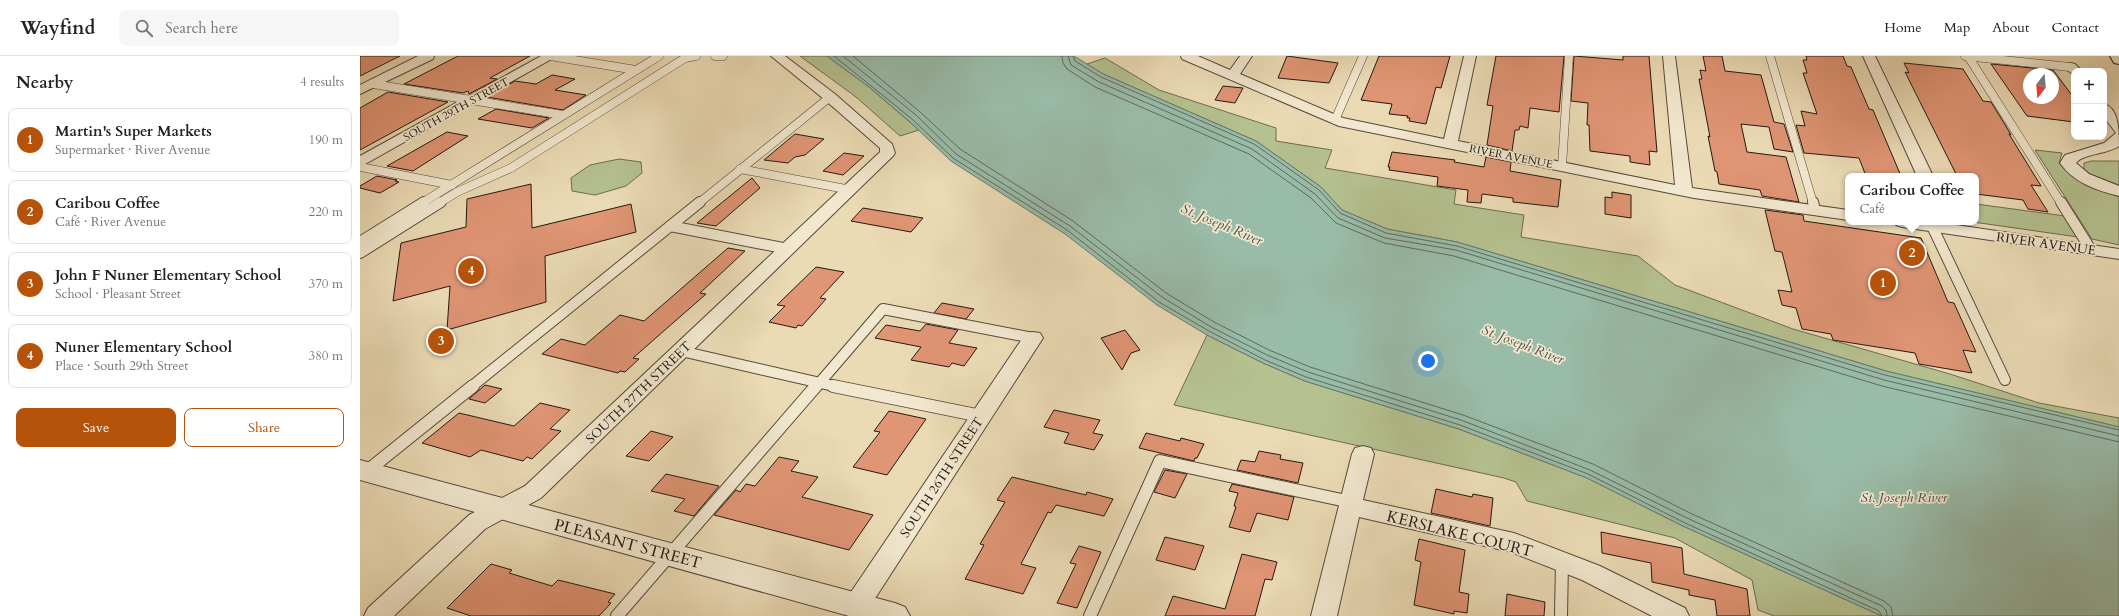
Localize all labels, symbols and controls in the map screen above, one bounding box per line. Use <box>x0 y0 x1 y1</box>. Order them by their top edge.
search box <box>119 10 399 46</box>
text: Wayfind <box>20 15 95 41</box>
icon: search <box>133 17 155 39</box>
text: Search here <box>165 18 238 38</box>
text: Home <box>1884 18 1922 37</box>
text: Map <box>1944 18 1970 37</box>
text: About <box>1992 18 2029 37</box>
text: Contact <box>2051 18 2099 37</box>
north arrow <box>2023 68 2059 104</box>
map controls <box>2071 68 2107 140</box>
button: + <box>2071 68 2107 104</box>
text: Nearby <box>16 71 73 94</box>
text: 4 results <box>300 73 344 91</box>
street label: SOUTH 29TH STREET <box>401 74 512 145</box>
button: − <box>2071 104 2107 140</box>
text: Martin's Super Markets <box>55 121 212 141</box>
text: 1 <box>27 131 33 149</box>
text: 190 m <box>309 131 343 149</box>
text: Supermarket · River Avenue <box>55 141 210 159</box>
street label: RIVER AVENUE <box>1468 141 1554 172</box>
popup <box>1845 173 1979 225</box>
text: Caribou Coffee <box>1859 180 1965 200</box>
text: Caribou Coffee <box>55 193 160 213</box>
water label: St. Joseph River <box>1178 199 1266 250</box>
text: Café <box>1859 200 1885 218</box>
text: 2 <box>27 203 33 221</box>
text: 220 m <box>309 203 343 221</box>
text: Café · River Avenue <box>55 213 166 231</box>
street label: RIVER AVENUE <box>1995 228 2097 260</box>
pin: 2 <box>1899 238 1925 268</box>
pin: 4 <box>458 256 484 286</box>
text: John F Nuner Elementary School <box>55 265 281 285</box>
pin: 1 <box>1870 268 1896 298</box>
text: 3 <box>27 275 33 293</box>
text: 370 m <box>309 275 343 293</box>
text: School · Pleasant Street <box>55 285 181 303</box>
water label: St. Joseph River <box>1479 320 1567 369</box>
pin: 3 <box>428 326 454 356</box>
text: Nuner Elementary School <box>55 337 232 357</box>
street label: SOUTH 27TH STREET <box>582 337 696 448</box>
text: 4 <box>27 347 33 365</box>
text: 380 m <box>309 347 343 365</box>
your location <box>1418 351 1438 371</box>
text: Place · South 29th Street <box>55 357 188 375</box>
button: Save <box>16 408 176 447</box>
button: Share <box>184 408 344 447</box>
street label: SOUTH 26TH STREET <box>896 414 988 541</box>
water label: St. Joseph River <box>1861 488 1948 507</box>
street label: KERSLAKE COURT <box>1384 505 1535 563</box>
street label: PLEASANT STREET <box>552 514 704 574</box>

